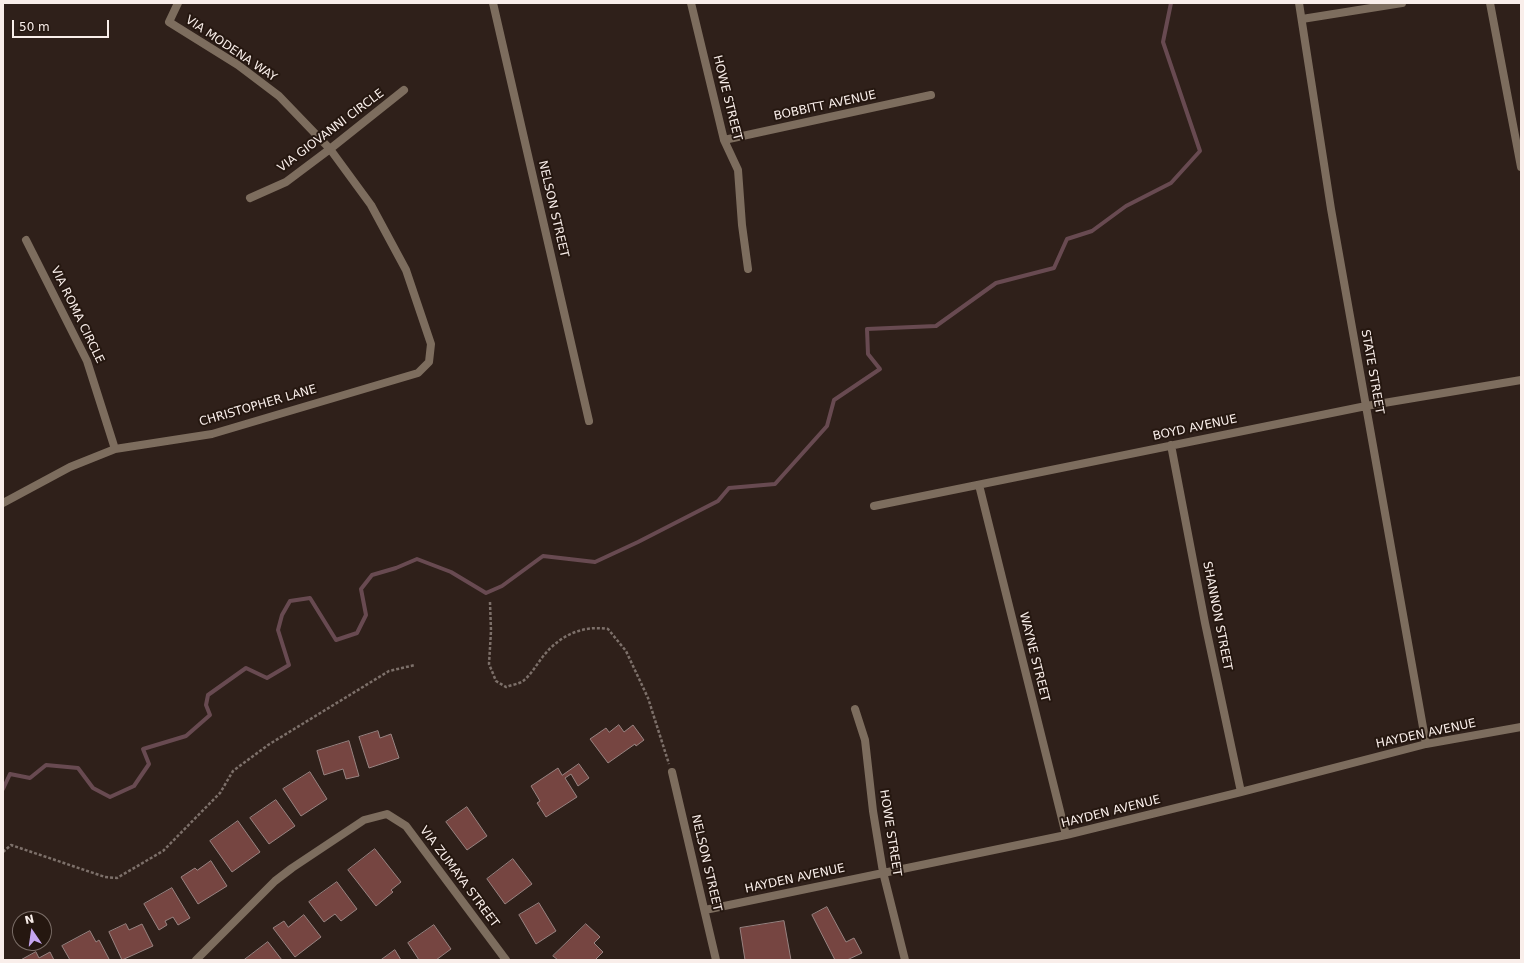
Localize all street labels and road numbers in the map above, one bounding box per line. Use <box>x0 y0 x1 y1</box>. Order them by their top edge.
street label: VIA MODENA WAY <box>183 13 279 85</box>
street label: HOWE STREET <box>709 54 745 142</box>
street label: VIA GIOVANNI CIRCLE <box>275 86 387 176</box>
street label: BOBBITT AVENUE <box>772 88 878 124</box>
street label: NELSON STREET <box>535 159 571 259</box>
street label: VIA ROMA CIRCLE <box>47 264 107 366</box>
street label: STATE STREET <box>1357 329 1387 415</box>
street label: CHRISTOPHER LANE <box>198 382 318 430</box>
street label: BOYD AVENUE <box>1152 412 1238 444</box>
street label: SHANNON STREET <box>1199 560 1235 672</box>
street label: WAYNE STREET <box>1016 611 1052 703</box>
street label: HAYDEN AVENUE <box>1375 716 1477 752</box>
street label: HOWE STREET <box>876 789 904 877</box>
street label: HAYDEN AVENUE <box>1060 793 1162 831</box>
street label: NELSON STREET <box>688 813 724 913</box>
street label: VIA ZUMAYA STREET <box>416 824 502 930</box>
street label: HAYDEN AVENUE <box>744 861 846 897</box>

